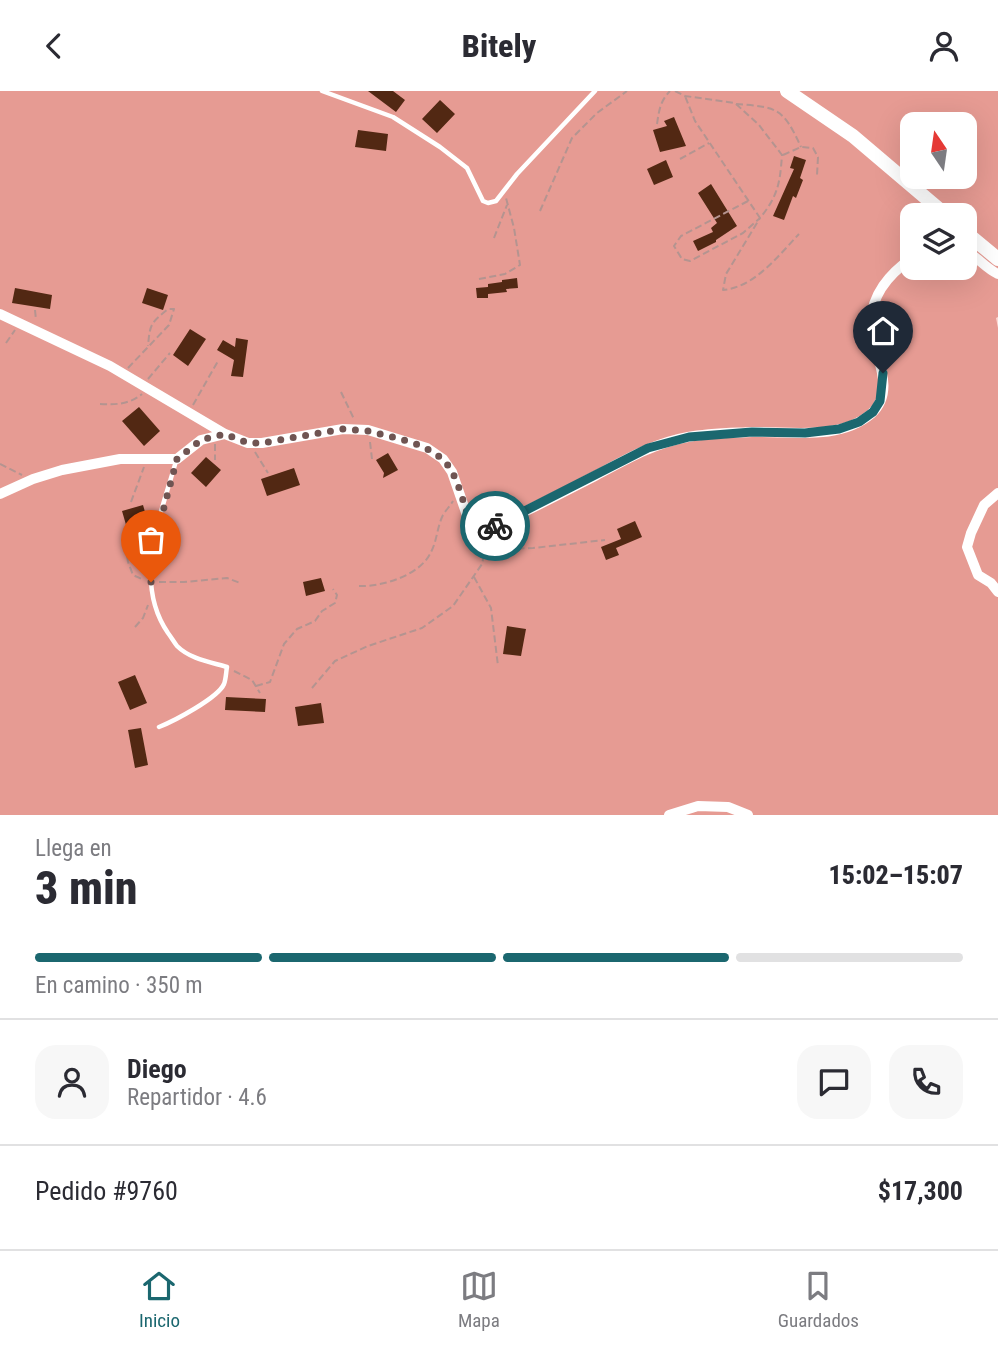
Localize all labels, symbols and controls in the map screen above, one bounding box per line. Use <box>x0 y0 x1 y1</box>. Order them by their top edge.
icon: back <box>35 27 73 65</box>
text: Bitely <box>462 27 536 65</box>
icon: person <box>925 27 963 65</box>
north arrow <box>900 112 976 189</box>
map controls <box>900 112 977 280</box>
button: layers <box>900 203 977 280</box>
pin <box>853 301 913 373</box>
icon: home <box>864 312 902 350</box>
courier <box>460 491 530 561</box>
icon: bike <box>476 507 514 545</box>
pin <box>121 510 181 582</box>
icon: bag <box>132 521 170 559</box>
text: Llega en <box>35 835 112 862</box>
text: 15:02–15:07 <box>829 860 963 890</box>
text: 3 min <box>35 861 138 915</box>
text: En camino · 350 m <box>35 972 203 999</box>
button: person <box>35 1045 109 1119</box>
button: chat <box>797 1045 871 1119</box>
button: phone <box>889 1045 963 1119</box>
text: Diego <box>127 1054 187 1084</box>
text: Repartidor · 4.6 <box>127 1084 267 1111</box>
text: Pedido #9760 <box>35 1176 178 1206</box>
text: $17,300 <box>878 1176 963 1206</box>
tab: Inicio <box>139 1267 180 1332</box>
tab: Mapa <box>458 1267 500 1332</box>
tab: Guardados <box>778 1267 859 1332</box>

